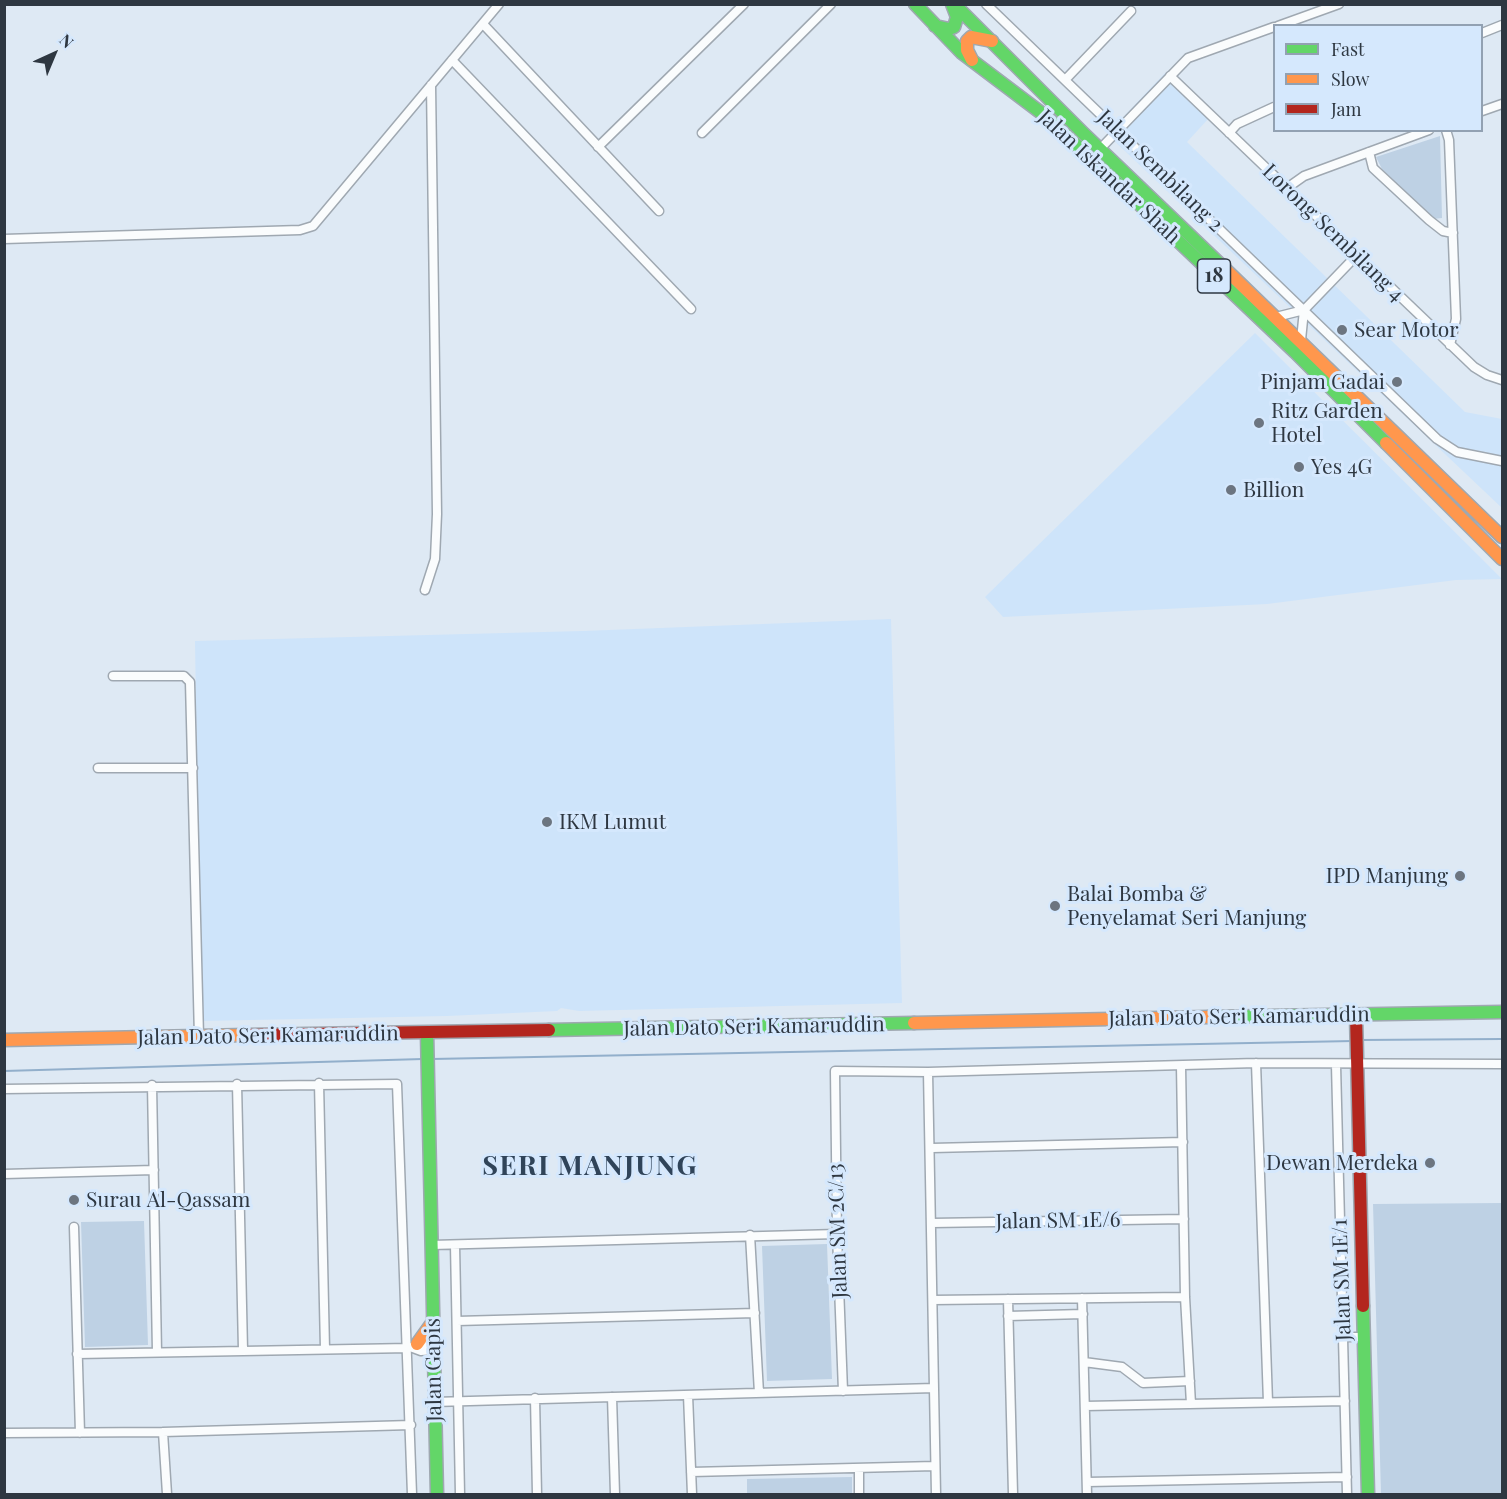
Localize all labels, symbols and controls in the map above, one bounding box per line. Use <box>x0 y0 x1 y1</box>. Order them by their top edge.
north arrow <box>24 24 84 84</box>
legend <box>1273 24 1483 132</box>
text: N <box>55 29 78 52</box>
text: Fast <box>1331 37 1364 61</box>
text: Slow <box>1331 67 1369 91</box>
text: Jam <box>1331 97 1361 121</box>
street label: Jalan Iskandar Shah <box>1033 105 1185 249</box>
street label: Jalan Sembilang 2 <box>1092 105 1228 237</box>
street label: Lorong Sembilang 4 <box>1257 159 1409 307</box>
road number: 18 <box>1198 259 1230 293</box>
place label: Sear Motor <box>1354 317 1459 343</box>
marker: Sear Motor <box>1335 323 1349 337</box>
place label: Pinjam Gadai <box>1260 369 1385 395</box>
marker: Pinjam Gadai <box>1390 375 1404 389</box>
place label: Ritz Garden Hotel <box>1271 398 1383 448</box>
marker: Ritz Garden Hotel <box>1252 416 1266 430</box>
place label: Yes 4G <box>1311 454 1372 480</box>
marker: Yes 4G <box>1292 460 1306 474</box>
place label: Billion <box>1243 477 1304 503</box>
marker: Billion <box>1224 483 1238 497</box>
place label: IKM Lumut <box>559 809 666 835</box>
marker: IKM Lumut <box>540 815 554 829</box>
place label: IPD Manjung <box>1326 863 1448 889</box>
marker: IPD Manjung <box>1453 869 1467 883</box>
place label: Balai Bomba & Penyelamat Seri Manjung <box>1067 881 1306 931</box>
marker: Balai Bomba & Penyelamat Seri Manjung <box>1048 899 1062 913</box>
street label: Jalan Dato Seri Kamaruddin <box>1108 1002 1370 1032</box>
street label: Jalan Dato Seri Kamaruddin <box>623 1012 885 1042</box>
street label: Jalan Dato Seri Kamaruddin <box>137 1021 399 1051</box>
place label: Dewan Merdeka <box>1266 1150 1418 1176</box>
district label: SERI MANJUNG <box>482 1151 698 1183</box>
marker: Dewan Merdeka <box>1423 1156 1437 1170</box>
street label: Jalan SM 2C/13 <box>823 1163 853 1299</box>
place label: Surau Al-Qassam <box>86 1187 250 1213</box>
marker: Surau Al-Qassam <box>67 1193 81 1207</box>
street label: Jalan SM 1E/6 <box>995 1207 1121 1235</box>
street label: Jalan SM 1E/1 <box>1327 1219 1357 1341</box>
street label: Jalan Gapis <box>420 1318 448 1422</box>

